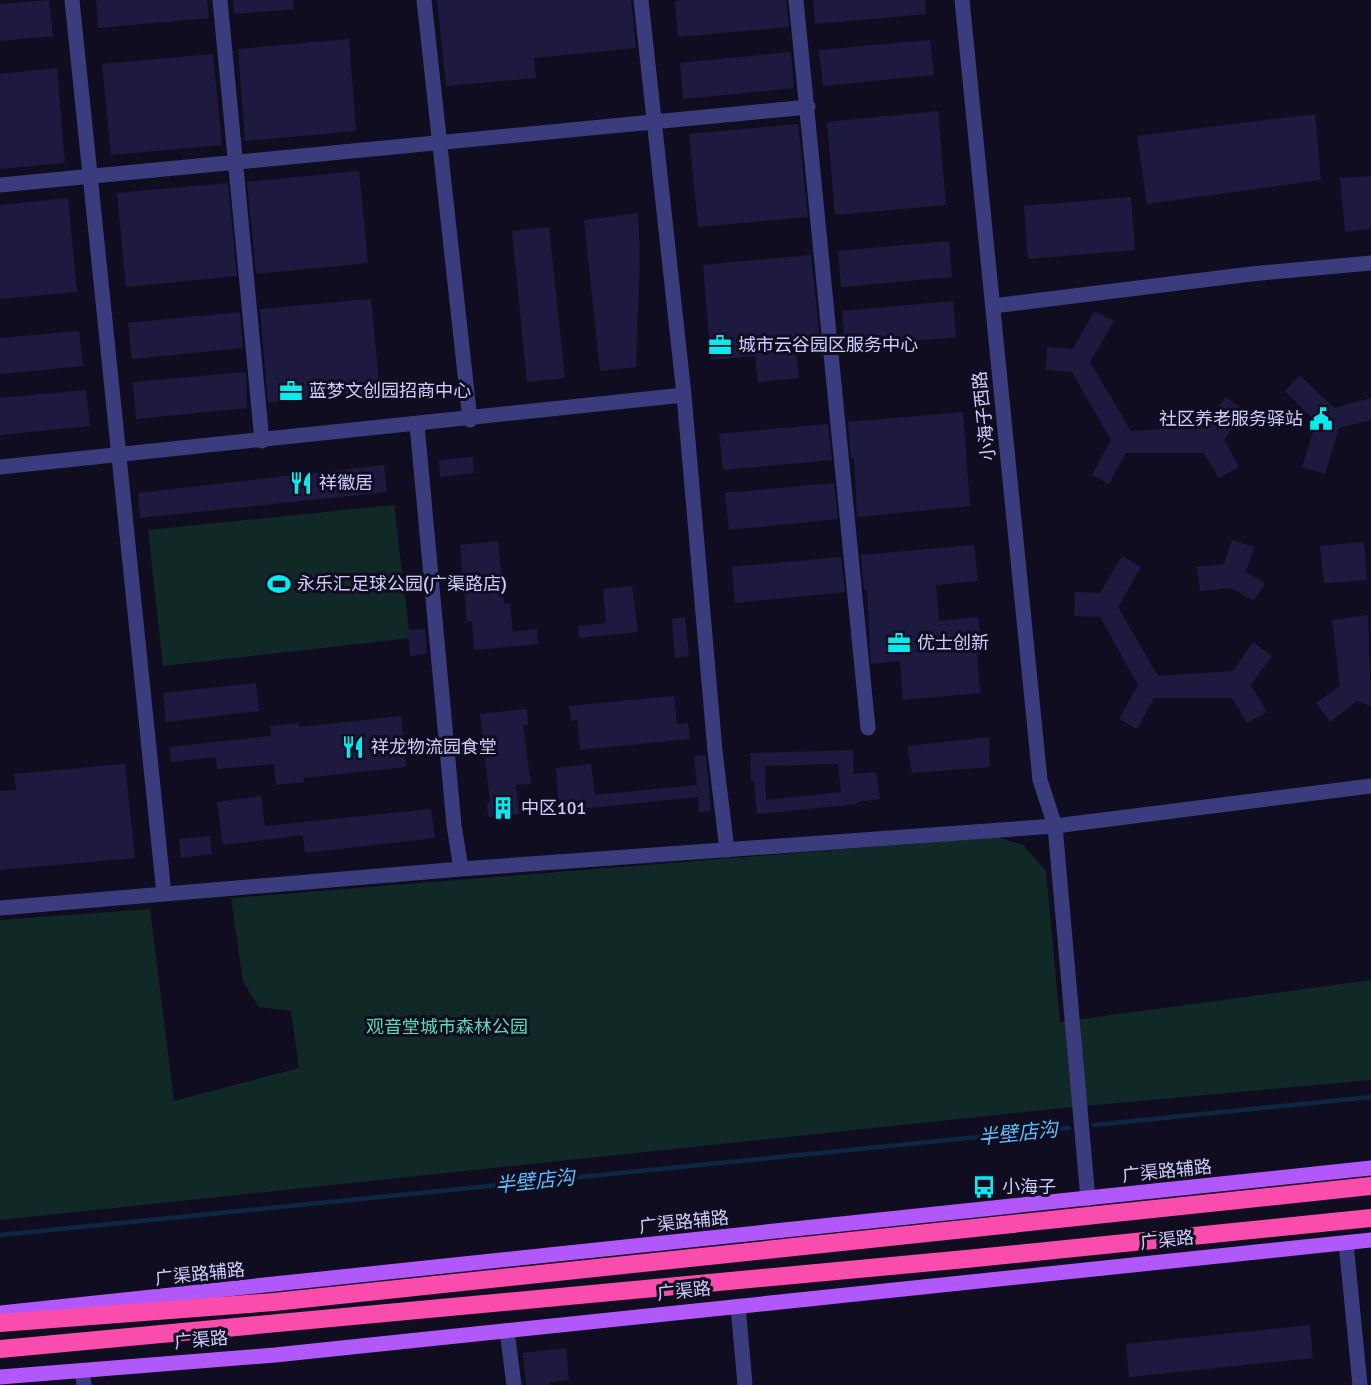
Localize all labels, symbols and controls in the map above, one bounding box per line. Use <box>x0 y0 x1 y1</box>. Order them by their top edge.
office icon: 城市云谷园区服务中心 <box>707 332 733 358</box>
place label: 城市云谷园区服务中心 <box>738 334 918 356</box>
street label: 小海子西路 <box>968 370 1000 462</box>
office icon: 蓝梦文创园招商中心 <box>278 378 304 404</box>
place label: 蓝梦文创园招商中心 <box>309 380 471 402</box>
public building icon: 社区养老服务驿站 <box>1308 406 1334 432</box>
place label: 社区养老服务驿站 <box>1159 408 1303 430</box>
restaurant icon: 祥徽居 <box>288 470 314 496</box>
place label: 祥徽居 <box>319 472 373 494</box>
sports icon: 永乐汇足球公园(广渠路店) <box>266 571 292 597</box>
place label: 永乐汇足球公园(广渠路店) <box>297 573 507 595</box>
office icon: 优士创新 <box>886 630 912 656</box>
place label: 优士创新 <box>917 632 989 654</box>
restaurant icon: 祥龙物流园食堂 <box>340 734 366 760</box>
place label: 祥龙物流园食堂 <box>371 736 497 758</box>
building icon: 中区101 <box>490 795 516 821</box>
place label: 中区101 <box>521 797 586 819</box>
park label: 观音堂城市森林公园 <box>366 1016 528 1038</box>
water label: 半壁店沟 <box>977 1117 1061 1150</box>
street label: 广渠路辅路 <box>1121 1155 1213 1187</box>
water label: 半壁店沟 <box>494 1165 578 1198</box>
bus stop icon: 小海子 <box>971 1174 997 1200</box>
place label: 小海子 <box>1002 1176 1056 1198</box>
street label: 广渠路辅路 <box>638 1206 730 1238</box>
street label: 广渠路 <box>1139 1226 1195 1254</box>
street label: 广渠路辅路 <box>154 1258 246 1290</box>
street label: 广渠路 <box>656 1277 712 1305</box>
street label: 广渠路 <box>173 1327 229 1353</box>

